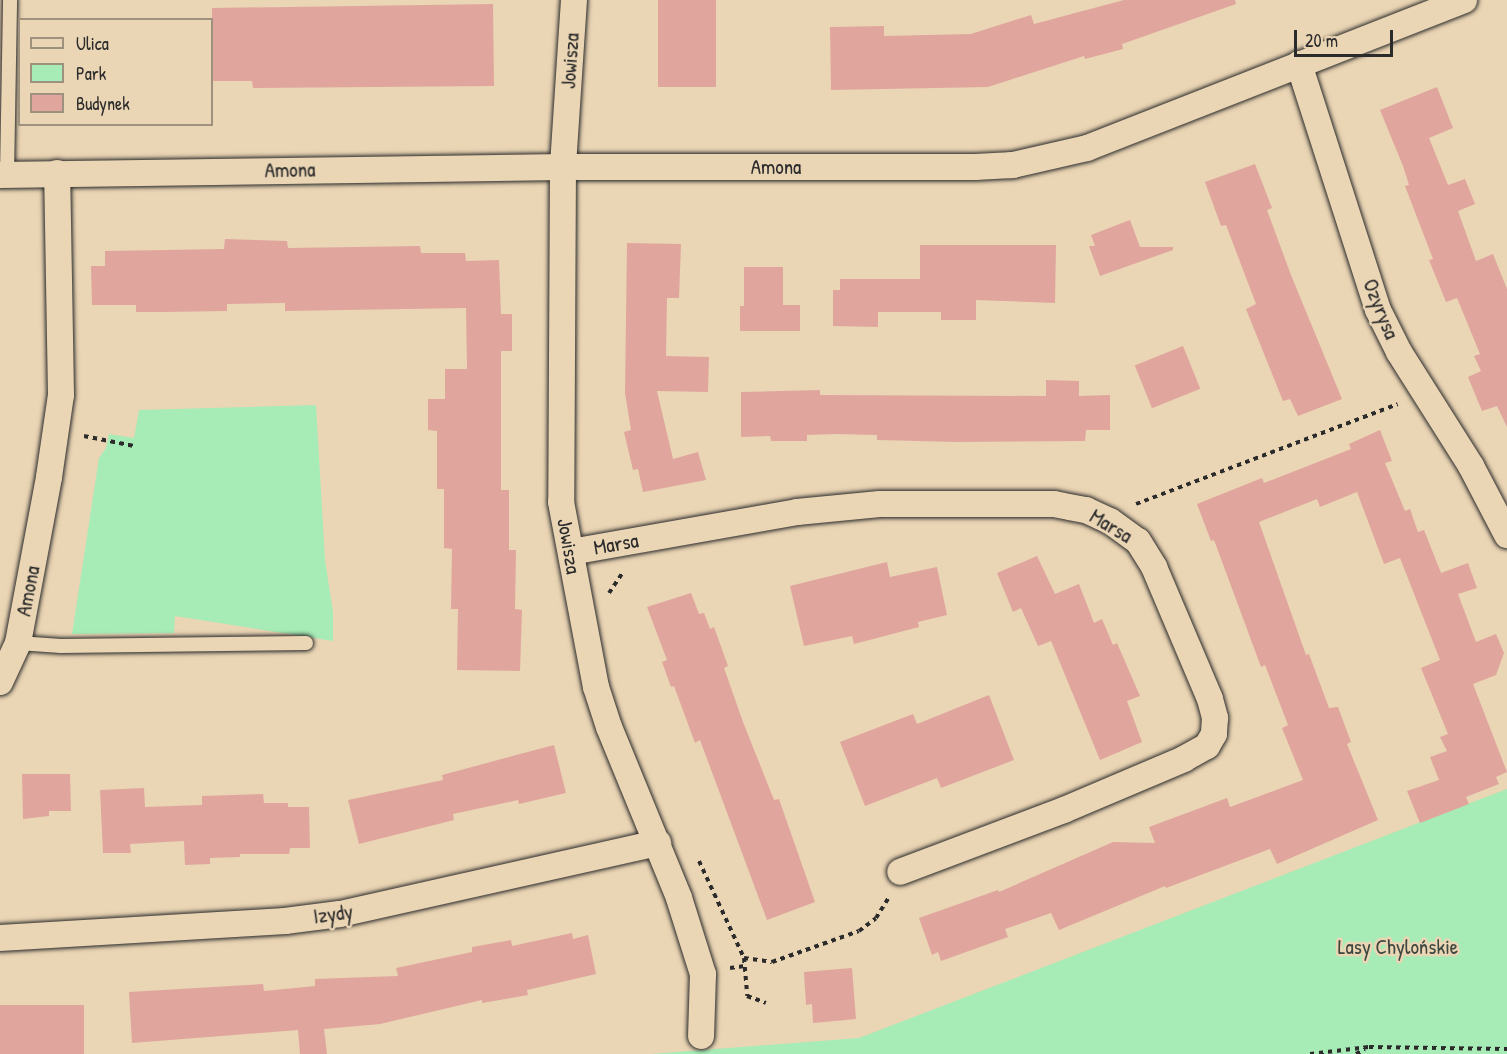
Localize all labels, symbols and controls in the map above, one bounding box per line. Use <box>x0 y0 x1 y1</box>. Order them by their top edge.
legend <box>18 18 213 126</box>
scale bar <box>1297 18 1396 56</box>
text: 20 m <box>1305 28 1338 53</box>
text: Ulica <box>76 31 109 56</box>
street label: Jowisza <box>555 32 585 90</box>
text: Park <box>76 61 106 86</box>
text: Budynek <box>76 91 130 116</box>
street label: Amona <box>751 154 801 180</box>
street label: Amona <box>264 157 316 183</box>
street label: Ozyrysa <box>1358 275 1404 343</box>
street label: Marsa <box>1085 504 1137 548</box>
street label: Jowisza <box>552 516 586 576</box>
street label: Marsa <box>592 528 640 560</box>
street label: Amona <box>11 564 45 618</box>
street label: Izydy <box>312 899 354 929</box>
park label: Lasy Chylońskie <box>1338 934 1458 960</box>

